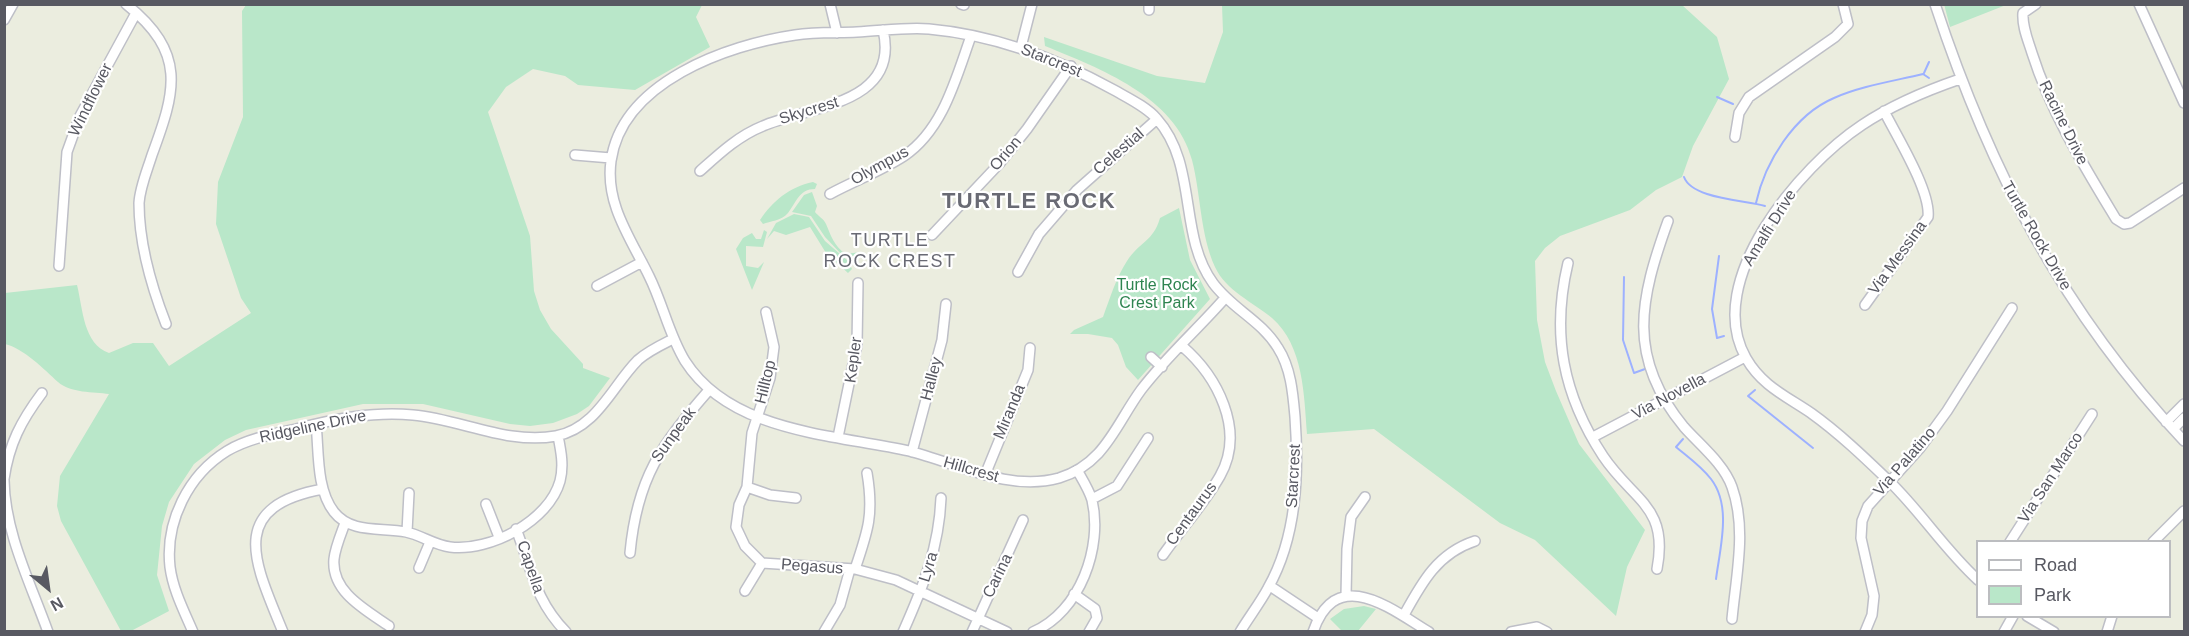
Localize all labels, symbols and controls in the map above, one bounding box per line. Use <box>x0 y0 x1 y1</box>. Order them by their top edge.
street label: Starcrest <box>1018 40 1084 82</box>
street label: Windflower <box>65 60 117 140</box>
street label: Racine Drive <box>2034 78 2092 168</box>
street label: Skycrest <box>777 93 841 129</box>
street label: Celestial <box>1090 125 1148 179</box>
street label: Orion <box>986 133 1026 175</box>
street label: Olympus <box>848 142 912 190</box>
street label: Turtle Rock Drive <box>1997 178 2075 294</box>
street label: Amalfi Drive <box>1739 186 1801 270</box>
district label: TURTLE ROCK <box>942 189 1116 215</box>
street label: Via Messina <box>1865 217 1931 299</box>
district label: TURTLE ROCK CREST <box>823 230 957 272</box>
park label: Turtle Rock Crest Park <box>1116 276 1198 314</box>
street label: Kepler <box>841 336 867 384</box>
street label: Halley <box>917 355 947 403</box>
street label: Hilltop <box>751 358 781 406</box>
street label: Via Novella <box>1629 370 1709 424</box>
street label: Miranda <box>990 382 1030 442</box>
street label: Sunpeak <box>648 404 700 466</box>
street label: Ridgeline Drive <box>258 406 368 448</box>
street label: Via Palatino <box>1870 424 1940 500</box>
street label: Via San Marco <box>2014 429 2088 527</box>
street label: Starcrest <box>1283 444 1305 508</box>
street label: Hillcrest <box>941 453 1001 487</box>
street label: Centaurus <box>1163 478 1221 550</box>
street label: Capella <box>512 538 548 596</box>
legend <box>1976 540 2171 618</box>
street label: Lyra <box>915 550 943 584</box>
street label: Carina <box>979 551 1017 601</box>
street label: Pegasus <box>780 555 844 579</box>
text: Road <box>2034 555 2077 575</box>
north arrow <box>18 558 78 618</box>
text: Park <box>2034 585 2071 605</box>
text: N <box>48 594 66 614</box>

